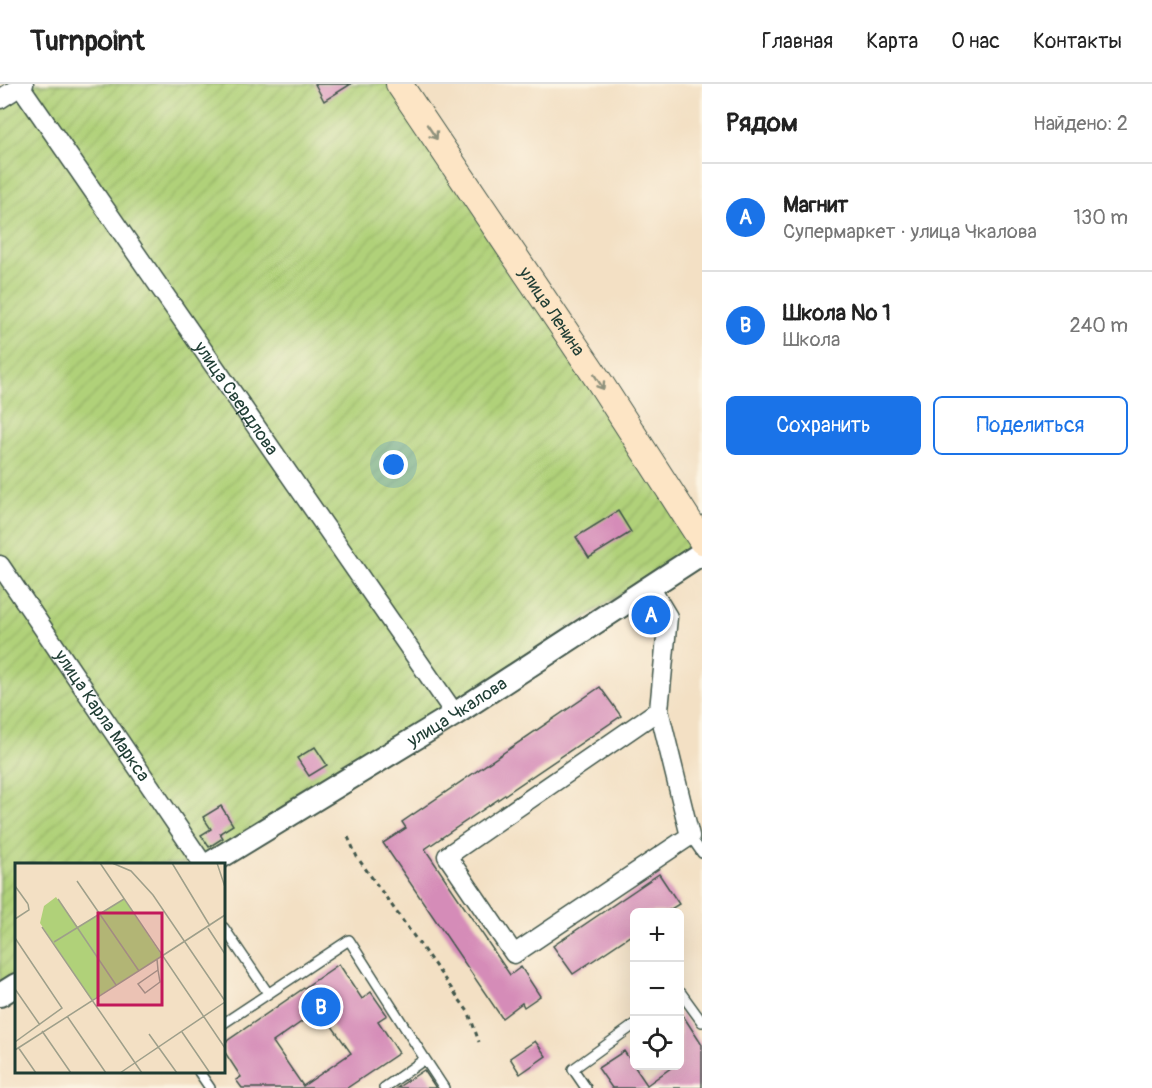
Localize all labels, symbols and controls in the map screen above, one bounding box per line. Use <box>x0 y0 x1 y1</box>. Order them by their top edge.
text: Turnpoint <box>30 24 144 59</box>
text: Главная <box>762 28 833 55</box>
text: Карта <box>866 28 918 55</box>
text: О нас <box>951 28 1000 55</box>
text: Контакты <box>1033 28 1122 55</box>
text: Рядом <box>726 107 798 139</box>
text: Найдено: 2 <box>1033 111 1128 136</box>
one-way arrow <box>426 124 438 140</box>
text: Магнит <box>783 191 848 219</box>
text: A <box>739 205 752 230</box>
text: 130 m <box>1073 205 1128 230</box>
text: Супермаркет · улица Чкалова <box>783 219 1037 244</box>
street label: улица Ленина <box>513 261 590 360</box>
text: Школа № 1 <box>783 299 891 327</box>
text: B <box>740 313 751 338</box>
text: 240 m <box>1069 313 1128 338</box>
text: Школа <box>783 327 840 352</box>
street label: улица Свердлова <box>188 336 284 459</box>
one-way arrow <box>593 373 605 389</box>
button: Сохранить <box>726 396 921 455</box>
button: Поделиться <box>933 396 1128 455</box>
your location <box>379 450 408 479</box>
pin: A <box>632 592 670 638</box>
street label: улица Карла Маркса <box>49 644 155 786</box>
street label: улица Чкалова <box>402 672 511 752</box>
inset map <box>15 863 225 1073</box>
map controls <box>630 908 684 1070</box>
button: + <box>630 908 684 962</box>
button: − <box>630 962 684 1016</box>
pin: B <box>302 984 340 1030</box>
button: locate <box>630 1016 684 1070</box>

